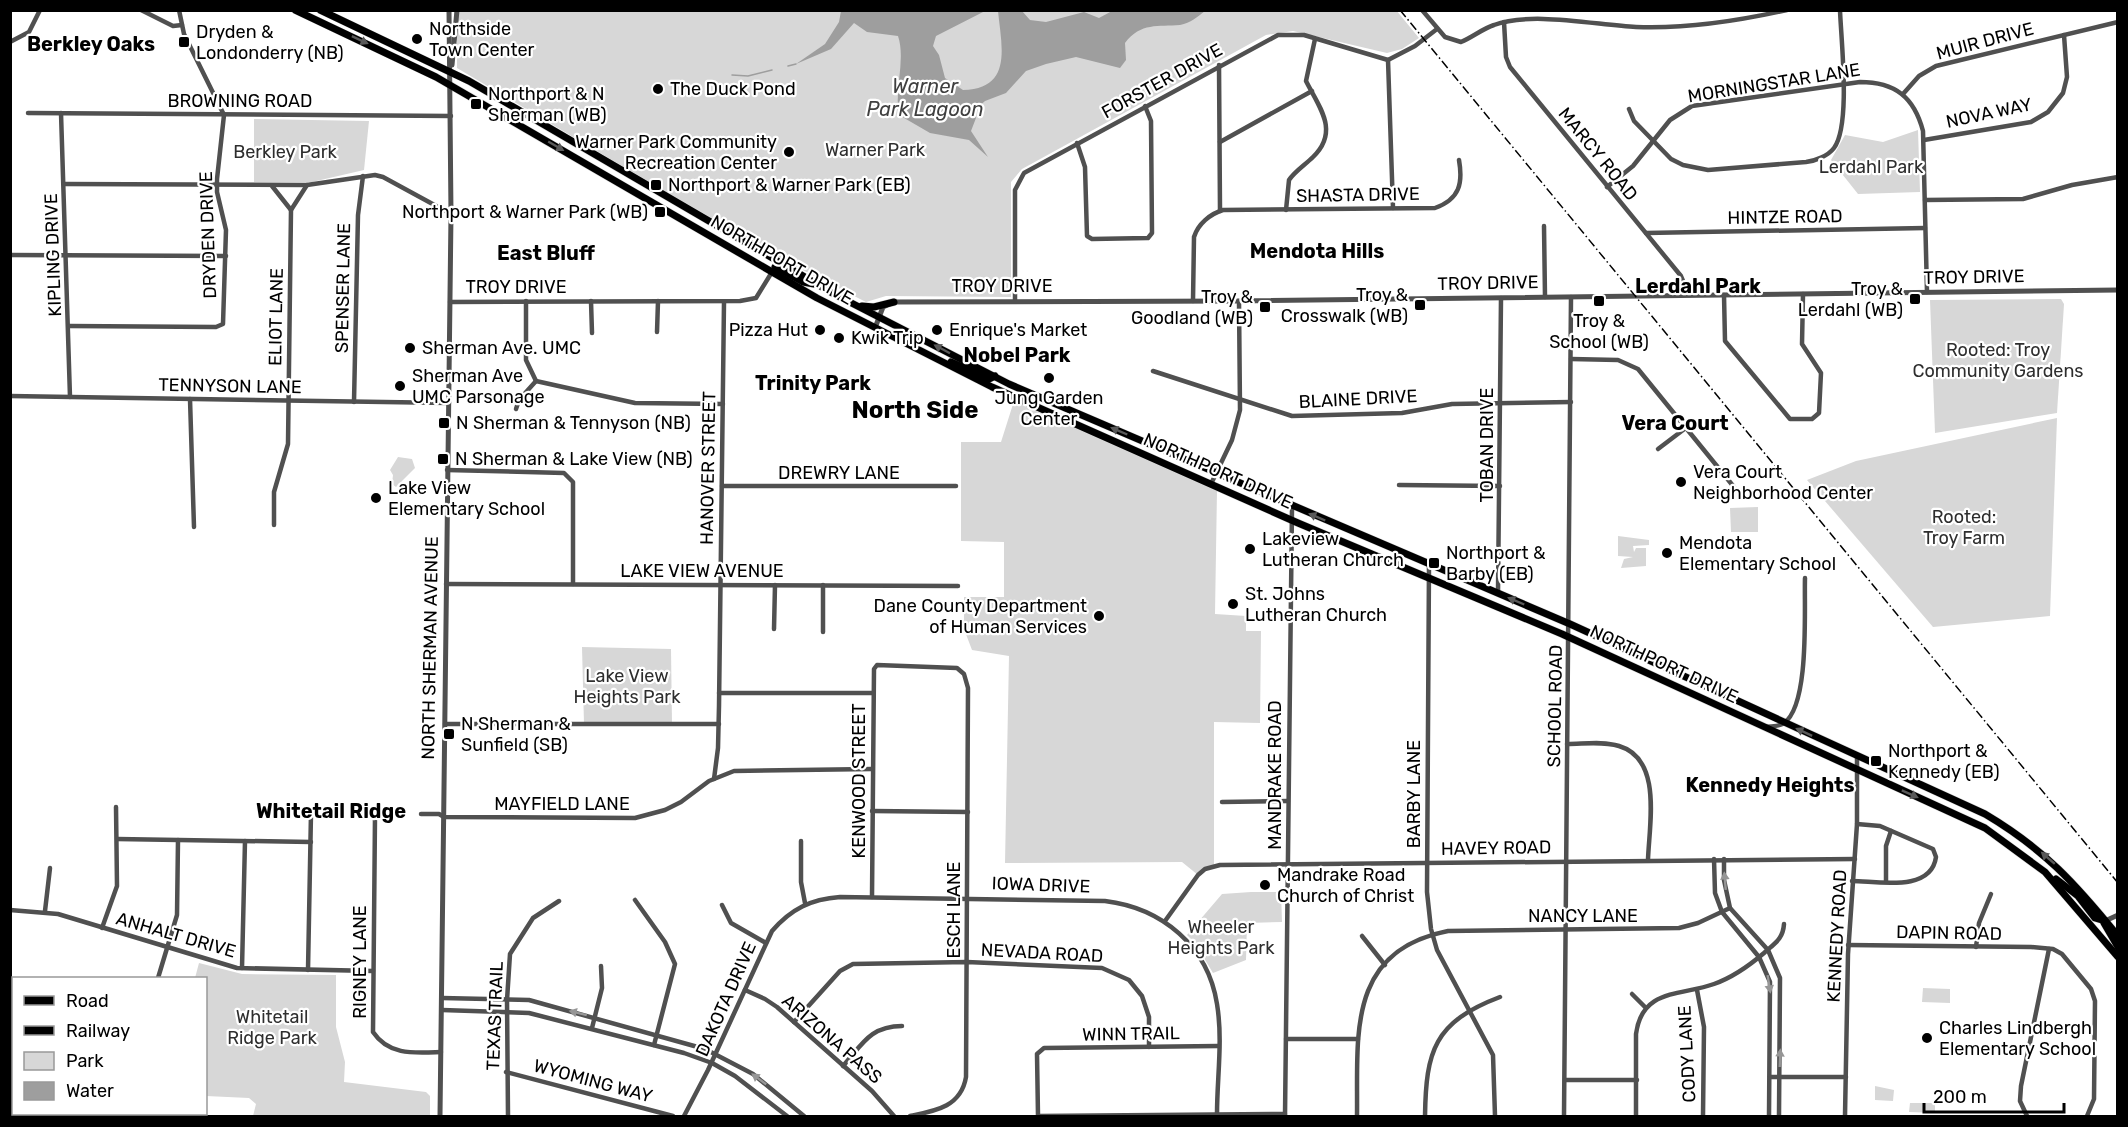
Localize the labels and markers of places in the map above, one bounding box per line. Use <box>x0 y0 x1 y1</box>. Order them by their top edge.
place label: Northside Town Center <box>429 18 534 61</box>
place label: Dryden & Londonderry (NB) <box>196 21 344 64</box>
marker: Northside Town Center <box>410 32 424 46</box>
marker: Dryden & Londonderry (NB) <box>177 35 191 49</box>
place label: The Duck Pond <box>670 78 796 100</box>
marker: The Duck Pond <box>651 82 665 96</box>
place label: Northport & N Sherman (WB) <box>488 83 606 126</box>
marker: Northport & N Sherman (WB) <box>469 97 483 111</box>
place label: Warner Park Community Recreation Center <box>575 131 777 174</box>
marker: Warner Park Community Recreation Center <box>782 145 796 159</box>
place label: Northport & Warner Park (EB) <box>668 174 911 196</box>
marker: Northport & Warner Park (EB) <box>649 178 663 192</box>
place label: Northport & Warner Park (WB) <box>402 201 648 223</box>
marker: Northport & Warner Park (WB) <box>653 205 667 219</box>
place label: Troy & Lerdahl (WB) <box>1798 278 1904 321</box>
place label: Troy & Crosswalk (WB) <box>1281 284 1409 327</box>
place label: Troy & Goodland (WB) <box>1131 286 1254 329</box>
marker: Troy & Lerdahl (WB) <box>1908 292 1922 306</box>
marker: Troy & School (WB) <box>1592 294 1606 308</box>
marker: Troy & Crosswalk (WB) <box>1413 298 1427 312</box>
marker: Troy & Goodland (WB) <box>1258 300 1272 314</box>
place label: Troy & School (WB) <box>1549 310 1649 353</box>
place label: Pizza Hut <box>729 319 808 341</box>
place label: Enrique's Market <box>949 319 1087 341</box>
marker: Pizza Hut <box>813 323 827 337</box>
marker: Enrique's Market <box>930 323 944 337</box>
place label: Kwik Trip <box>851 327 924 349</box>
marker: Kwik Trip <box>832 331 846 345</box>
place label: Sherman Ave. UMC <box>422 337 581 359</box>
marker: Sherman Ave. UMC <box>403 341 417 355</box>
place label: Sherman Ave UMC Parsonage <box>412 365 545 408</box>
marker: Jung Garden Center <box>1042 371 1056 385</box>
marker: Sherman Ave UMC Parsonage <box>393 379 407 393</box>
place label: Jung Garden Center <box>995 387 1103 430</box>
place label: N Sherman & Tennyson (NB) <box>456 412 691 434</box>
marker: N Sherman & Tennyson (NB) <box>437 416 451 430</box>
place label: N Sherman & Lake View (NB) <box>455 448 693 470</box>
marker: N Sherman & Lake View (NB) <box>436 452 450 466</box>
place label: Vera Court Neighborhood Center <box>1693 461 1873 504</box>
marker: Vera Court Neighborhood Center <box>1674 475 1688 489</box>
place label: Lake View Elementary School <box>388 477 545 520</box>
marker: Lake View Elementary School <box>369 491 383 505</box>
place label: Lakeview Lutheran Church <box>1262 528 1404 571</box>
place label: Mendota Elementary School <box>1679 532 1836 575</box>
marker: Lakeview Lutheran Church <box>1243 542 1257 556</box>
place label: Northport & Barby (EB) <box>1446 542 1546 585</box>
marker: Mendota Elementary School <box>1660 546 1674 560</box>
marker: Northport & Barby (EB) <box>1427 556 1441 570</box>
place label: St. Johns Lutheran Church <box>1245 583 1387 626</box>
place label: Dane County Department of Human Services <box>874 595 1087 638</box>
marker: St. Johns Lutheran Church <box>1226 597 1240 611</box>
marker: Dane County Department of Human Services <box>1092 609 1106 623</box>
place label: N Sherman & Sunfield (SB) <box>461 713 571 756</box>
marker: N Sherman & Sunfield (SB) <box>442 727 456 741</box>
place label: Northport & Kennedy (EB) <box>1888 740 2000 783</box>
marker: Northport & Kennedy (EB) <box>1869 754 1883 768</box>
place label: Mandrake Road Church of Christ <box>1277 864 1414 907</box>
marker: Mandrake Road Church of Christ <box>1258 878 1272 892</box>
place label: Charles Lindbergh Elementary School <box>1939 1017 2096 1060</box>
marker: Charles Lindbergh Elementary School <box>1920 1031 1934 1045</box>

